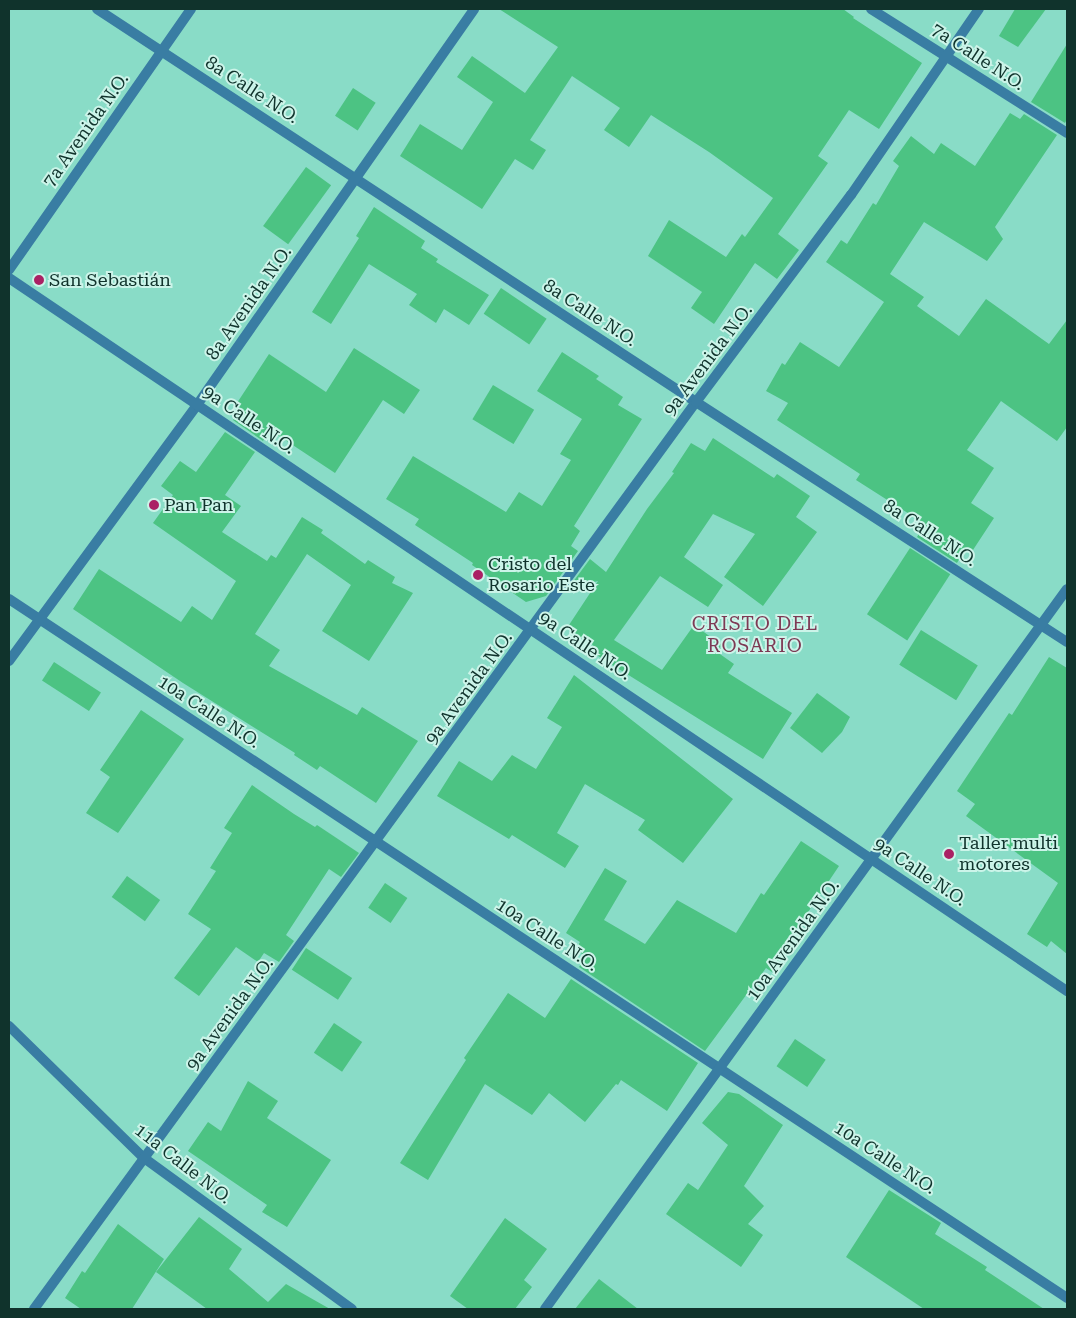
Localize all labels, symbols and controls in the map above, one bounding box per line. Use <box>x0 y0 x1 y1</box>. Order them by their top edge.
street label: 7a Calle N.O. <box>927 19 1029 95</box>
street label: 8a Calle N.O. <box>201 52 303 128</box>
street label: 7a Avenida N.O. <box>39 69 133 191</box>
street label: 8a Avenida N.O. <box>202 242 296 364</box>
place label: San Sebastián <box>49 269 171 291</box>
marker: San Sebastián <box>33 274 45 286</box>
street label: 8a Calle N.O. <box>539 275 641 351</box>
street label: 9a Avenida N.O. <box>659 300 757 420</box>
street label: 9a Calle N.O. <box>198 381 300 459</box>
place label: Pan Pan <box>164 494 233 516</box>
street label: 8a Calle N.O. <box>879 495 981 571</box>
marker: Pan Pan <box>148 499 160 511</box>
place label: Cristo del Rosario Este <box>488 554 595 596</box>
marker: Cristo del Rosario Este <box>472 569 484 581</box>
street label: 9a Calle N.O. <box>534 607 636 685</box>
district label: CRISTO DEL ROSARIO <box>691 613 819 657</box>
street label: 9a Avenida N.O. <box>421 627 517 749</box>
street label: 10a Calle N.O. <box>154 671 264 753</box>
street label: 9a Calle N.O. <box>869 833 971 911</box>
place label: Taller multi motores <box>959 833 1058 876</box>
marker: Taller multi motores <box>943 848 955 860</box>
street label: 10a Avenida N.O. <box>742 875 844 1005</box>
street label: 10a Calle N.O. <box>492 894 602 976</box>
street label: 9a Avenida N.O. <box>182 953 278 1075</box>
street label: 10a Calle N.O. <box>830 1117 940 1199</box>
street label: 11a Calle N.O. <box>130 1119 236 1209</box>

